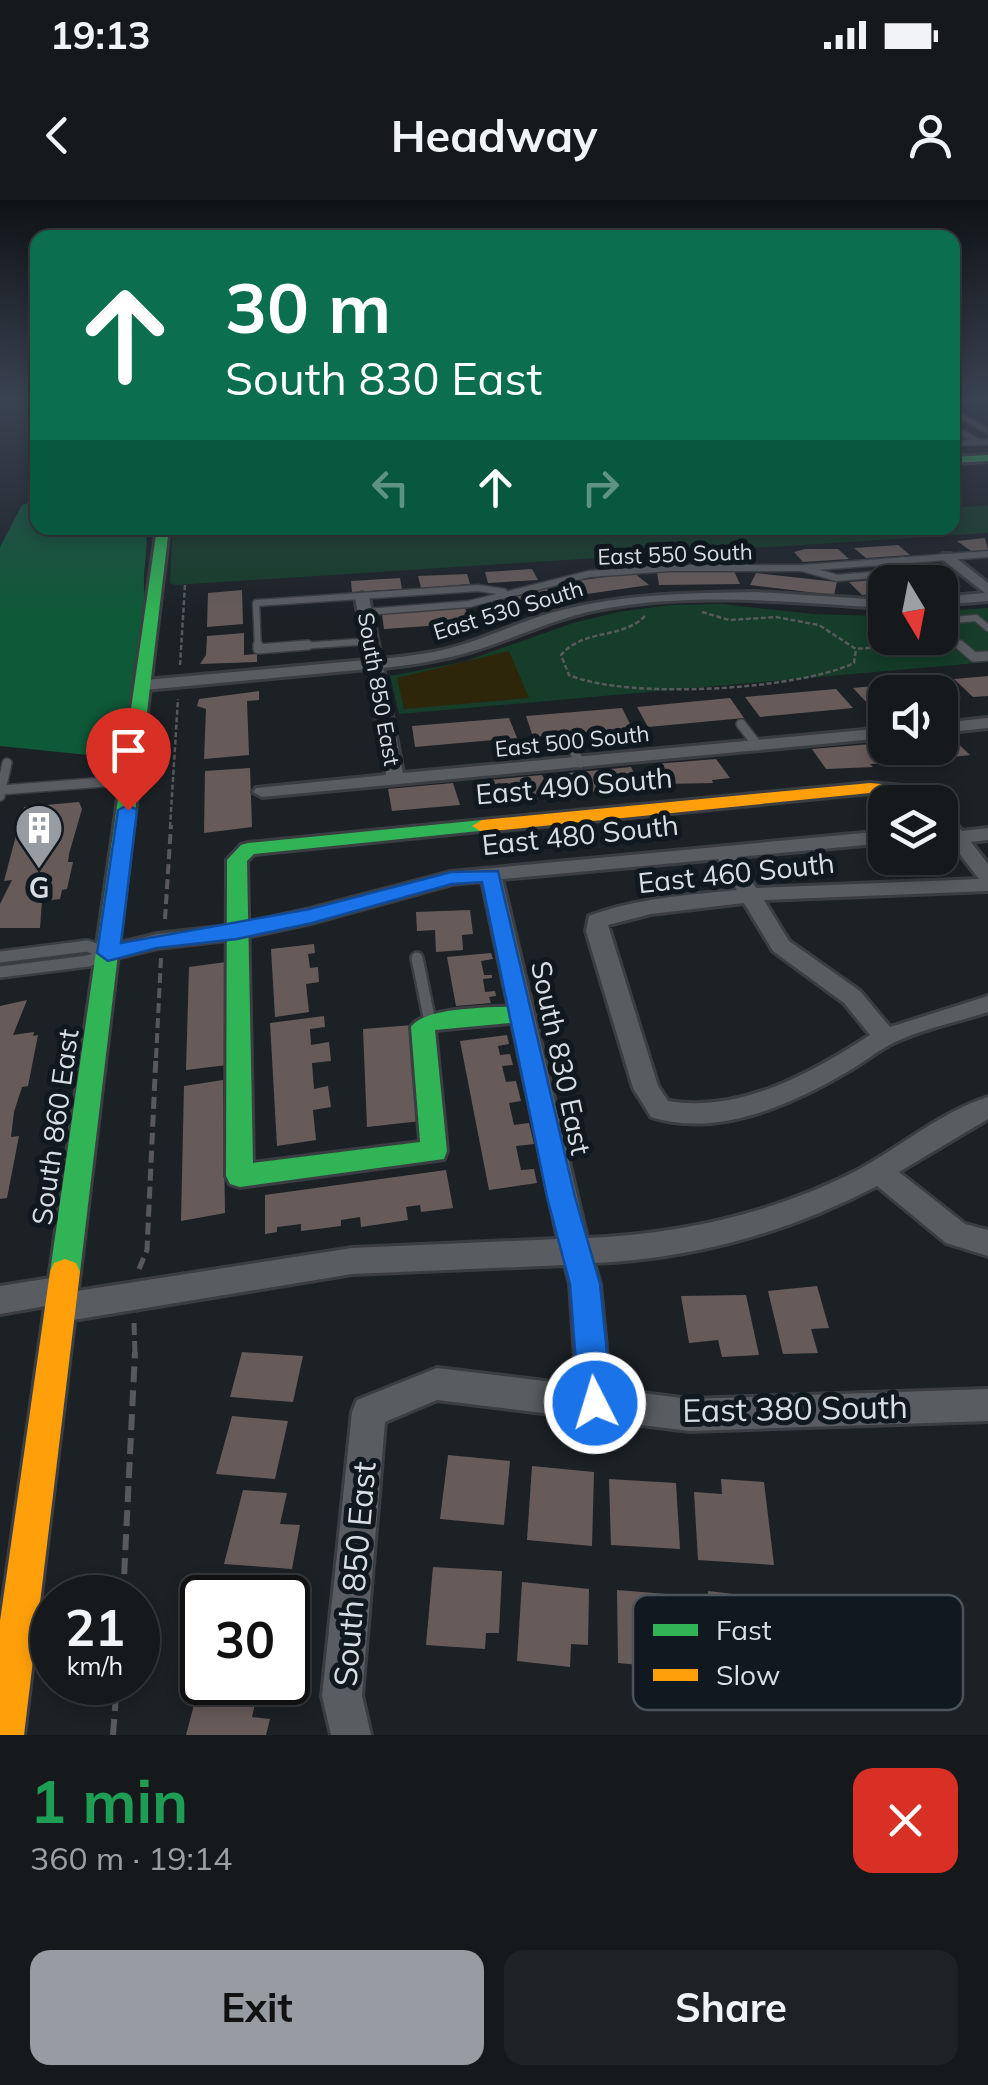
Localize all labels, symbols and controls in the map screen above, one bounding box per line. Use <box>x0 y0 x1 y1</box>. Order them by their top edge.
text: 19:13 <box>50 11 151 59</box>
text: Headway <box>391 107 597 163</box>
icon: back <box>30 108 85 163</box>
icon: person <box>903 108 958 163</box>
text: 30 m <box>225 263 391 351</box>
icon: ahead <box>60 270 190 400</box>
text: South 830 East <box>225 350 542 406</box>
icon: left <box>363 460 418 515</box>
icon: ahead <box>468 460 523 515</box>
icon: right <box>573 460 628 515</box>
street label: East 550 South <box>597 537 753 571</box>
north arrow <box>868 565 958 655</box>
map controls <box>868 565 958 875</box>
street label: East 530 South <box>430 574 586 646</box>
street label: South 850 East <box>352 610 406 768</box>
button: sound <box>868 675 958 765</box>
pin <box>86 708 171 811</box>
street label: East 500 South <box>493 719 651 763</box>
icon: arrive <box>101 723 156 778</box>
street label: East 490 South <box>474 759 674 812</box>
button: layers <box>868 785 958 875</box>
building icon: G <box>13 802 65 870</box>
street label: East 480 South <box>480 807 680 862</box>
street label: East 460 South <box>636 845 836 900</box>
place label: G <box>29 870 49 905</box>
street label: South 830 East <box>524 958 599 1158</box>
street label: South 860 East <box>23 1027 86 1227</box>
position arrow <box>543 1351 647 1455</box>
street label: East 380 South <box>682 1386 908 1430</box>
street label: South 850 East <box>324 1460 384 1688</box>
speed limit sign: 30 <box>180 1575 310 1705</box>
legend <box>633 1595 963 1710</box>
text: 21 <box>65 1596 125 1659</box>
text: Fast <box>716 1612 772 1647</box>
text: km/h <box>67 1650 123 1681</box>
text: Slow <box>716 1657 780 1692</box>
text: 1 min <box>30 1763 188 1838</box>
button: close <box>853 1768 958 1873</box>
text: 360 m · 19:14 <box>30 1838 232 1878</box>
button: Exit <box>30 1950 484 2065</box>
button: Share <box>504 1950 958 2065</box>

